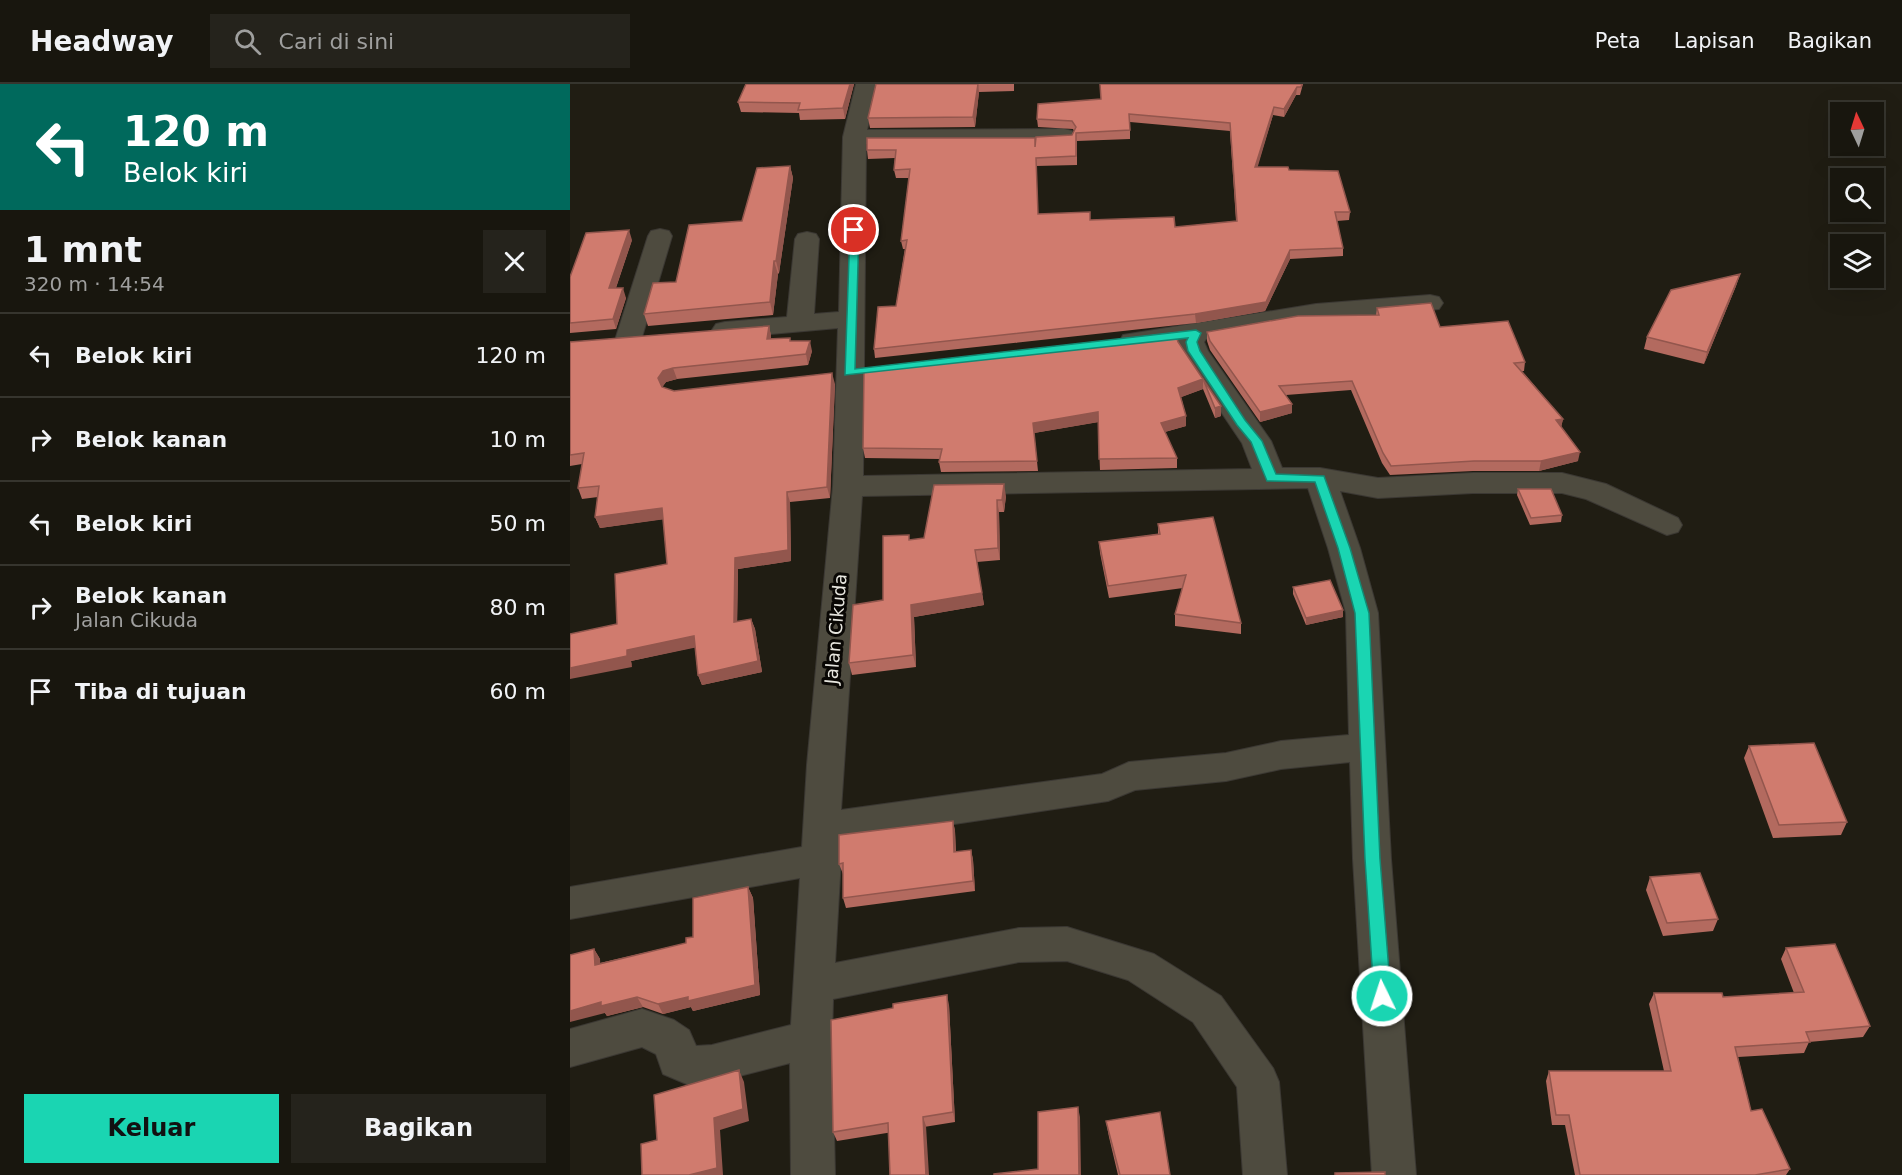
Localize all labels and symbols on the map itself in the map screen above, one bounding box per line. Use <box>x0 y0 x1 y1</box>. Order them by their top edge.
north arrow <box>1830 102 1884 156</box>
pin <box>828 204 879 255</box>
street label: Jalan Cikuda <box>820 573 851 686</box>
position arrow <box>1350 964 1414 1028</box>

